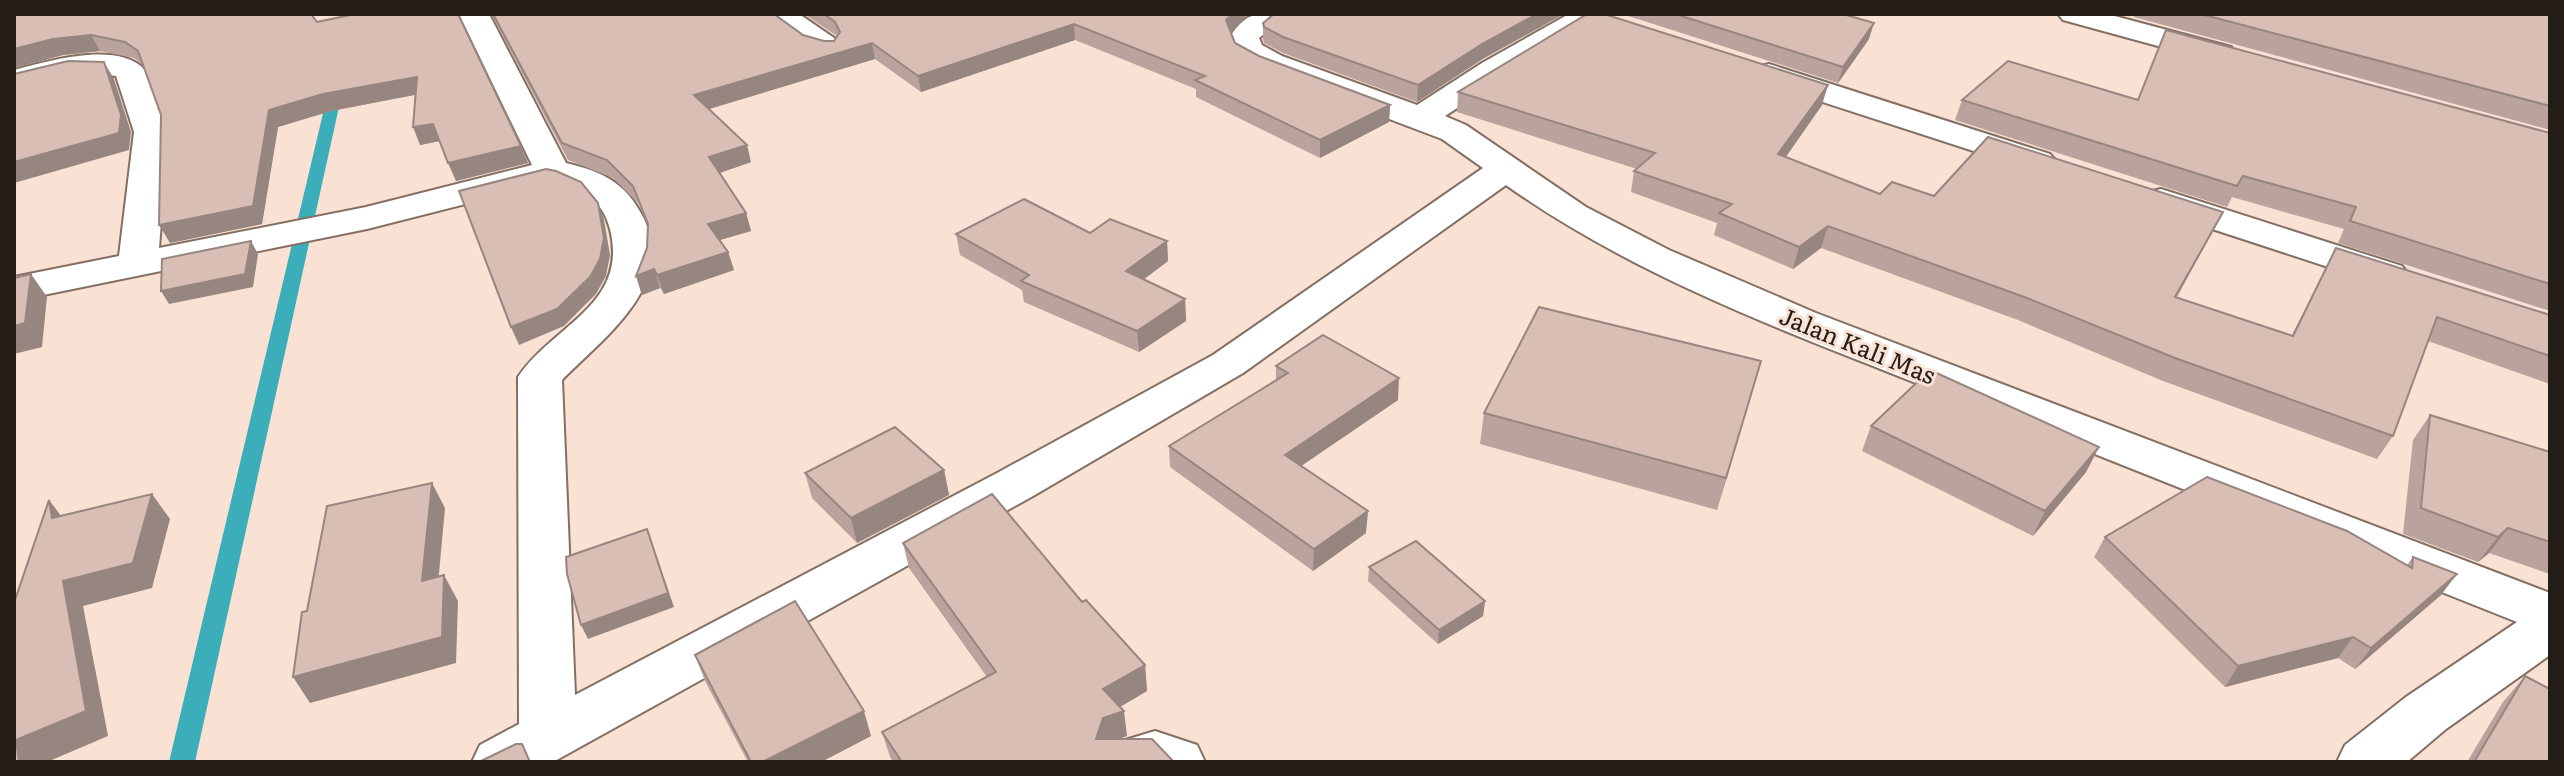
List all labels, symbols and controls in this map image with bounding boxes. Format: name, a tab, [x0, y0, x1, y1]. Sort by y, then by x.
street label: Jalan Kali Mas	[1775, 297, 1941, 391]

